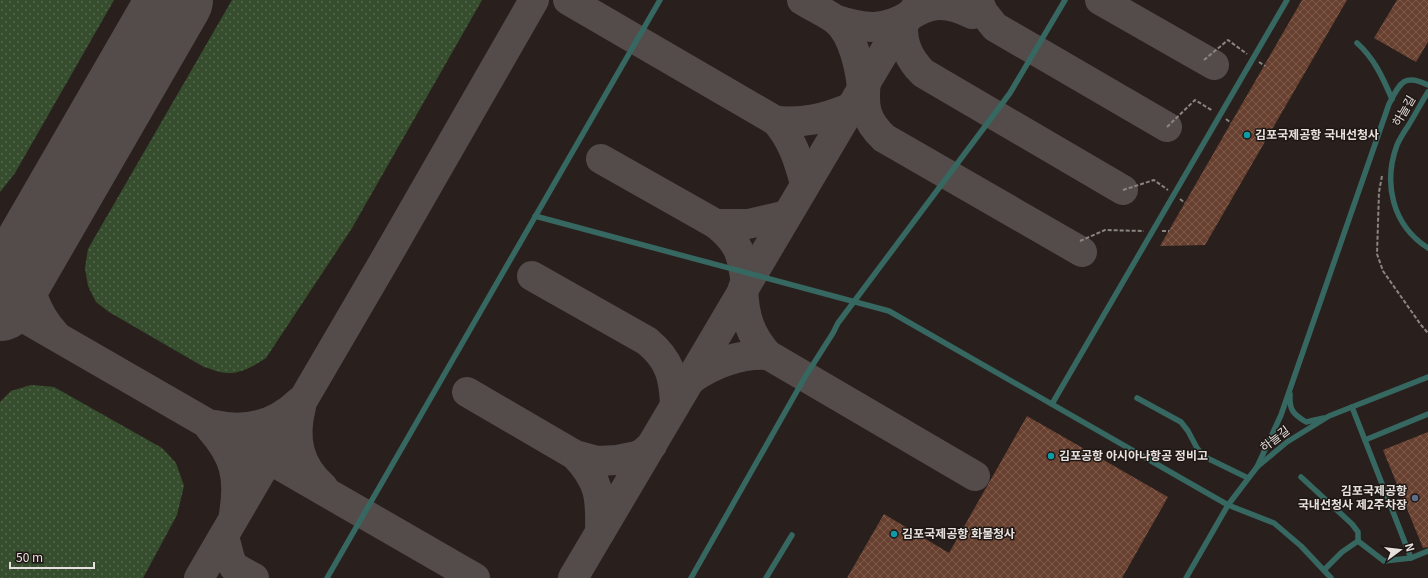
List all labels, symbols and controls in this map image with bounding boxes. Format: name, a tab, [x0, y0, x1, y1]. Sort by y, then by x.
street label: 하늘길	[1387, 92, 1418, 129]
place label: 김포국제공항 국내선청사	[1255, 125, 1379, 142]
marker: 김포국제공항 국내선청사	[1242, 130, 1252, 140]
street label: 하늘길	[1256, 421, 1292, 455]
place label: 김포공항 아시아나항공 정비고	[1059, 446, 1208, 463]
marker: 김포공항 아시아나항공 정비고	[1046, 451, 1056, 461]
place label: 김포국제공항 국내선청사 제2주차장	[1298, 481, 1407, 512]
marker: 김포국제공항 국내선청사 제2주차장	[1410, 493, 1420, 503]
place label: 김포국제공항 화물청사	[902, 524, 1015, 541]
marker: 김포국제공항 화물청사	[889, 529, 899, 539]
north arrow	[1380, 530, 1420, 570]
text: N	[1402, 541, 1419, 553]
scale bar	[10, 544, 94, 570]
text: 50 m	[16, 548, 43, 565]

